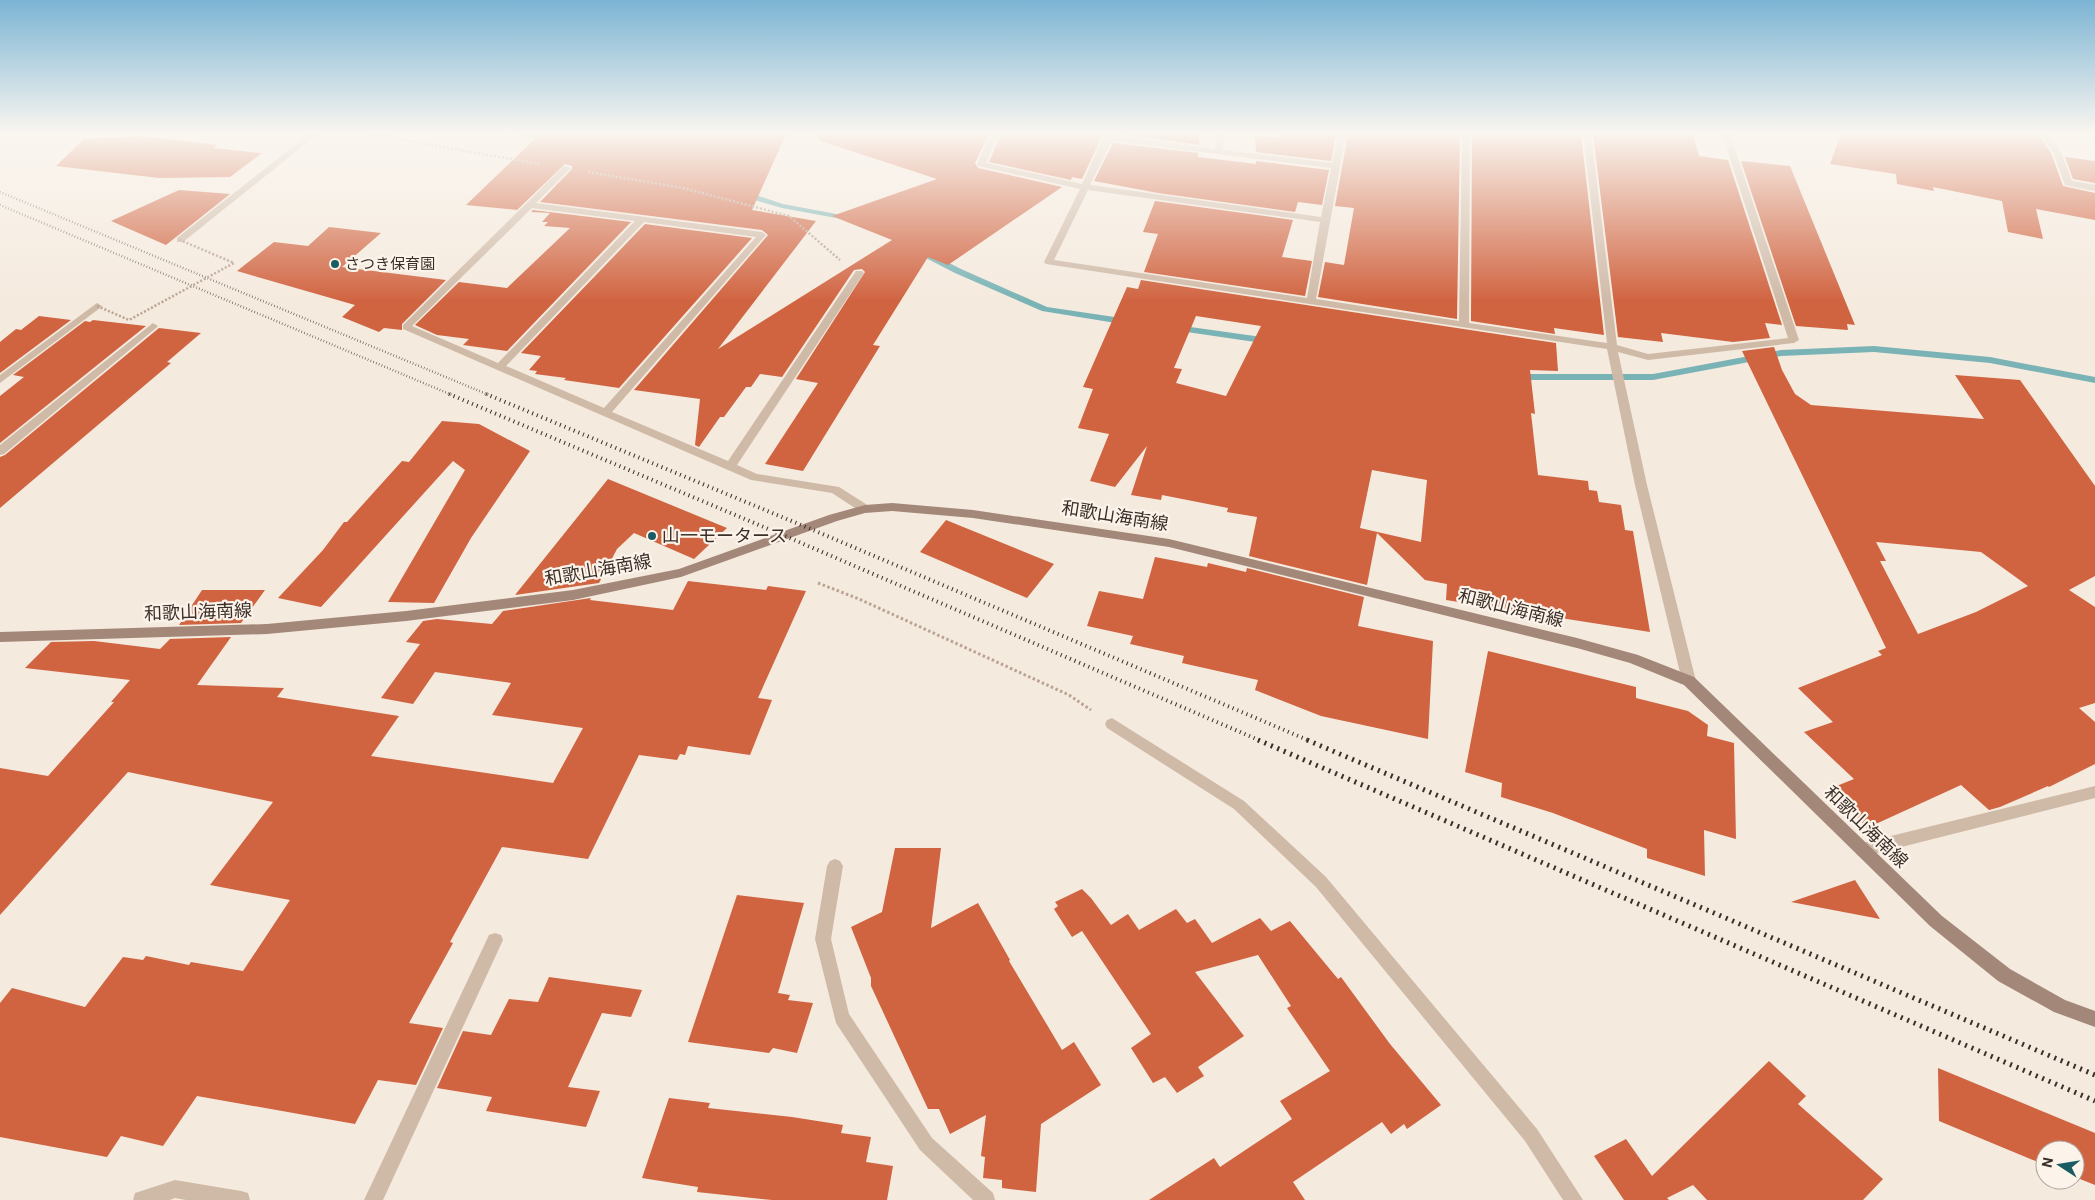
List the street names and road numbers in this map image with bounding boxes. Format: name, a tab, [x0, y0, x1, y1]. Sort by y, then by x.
street label: 和歌山海南線	[1060, 497, 1170, 534]
street label: 和歌山海南線	[543, 550, 653, 589]
street label: 和歌山海南線	[1456, 584, 1566, 631]
street label: 和歌山海南線	[144, 599, 252, 624]
street label: 和歌山海南線	[1820, 782, 1912, 872]

